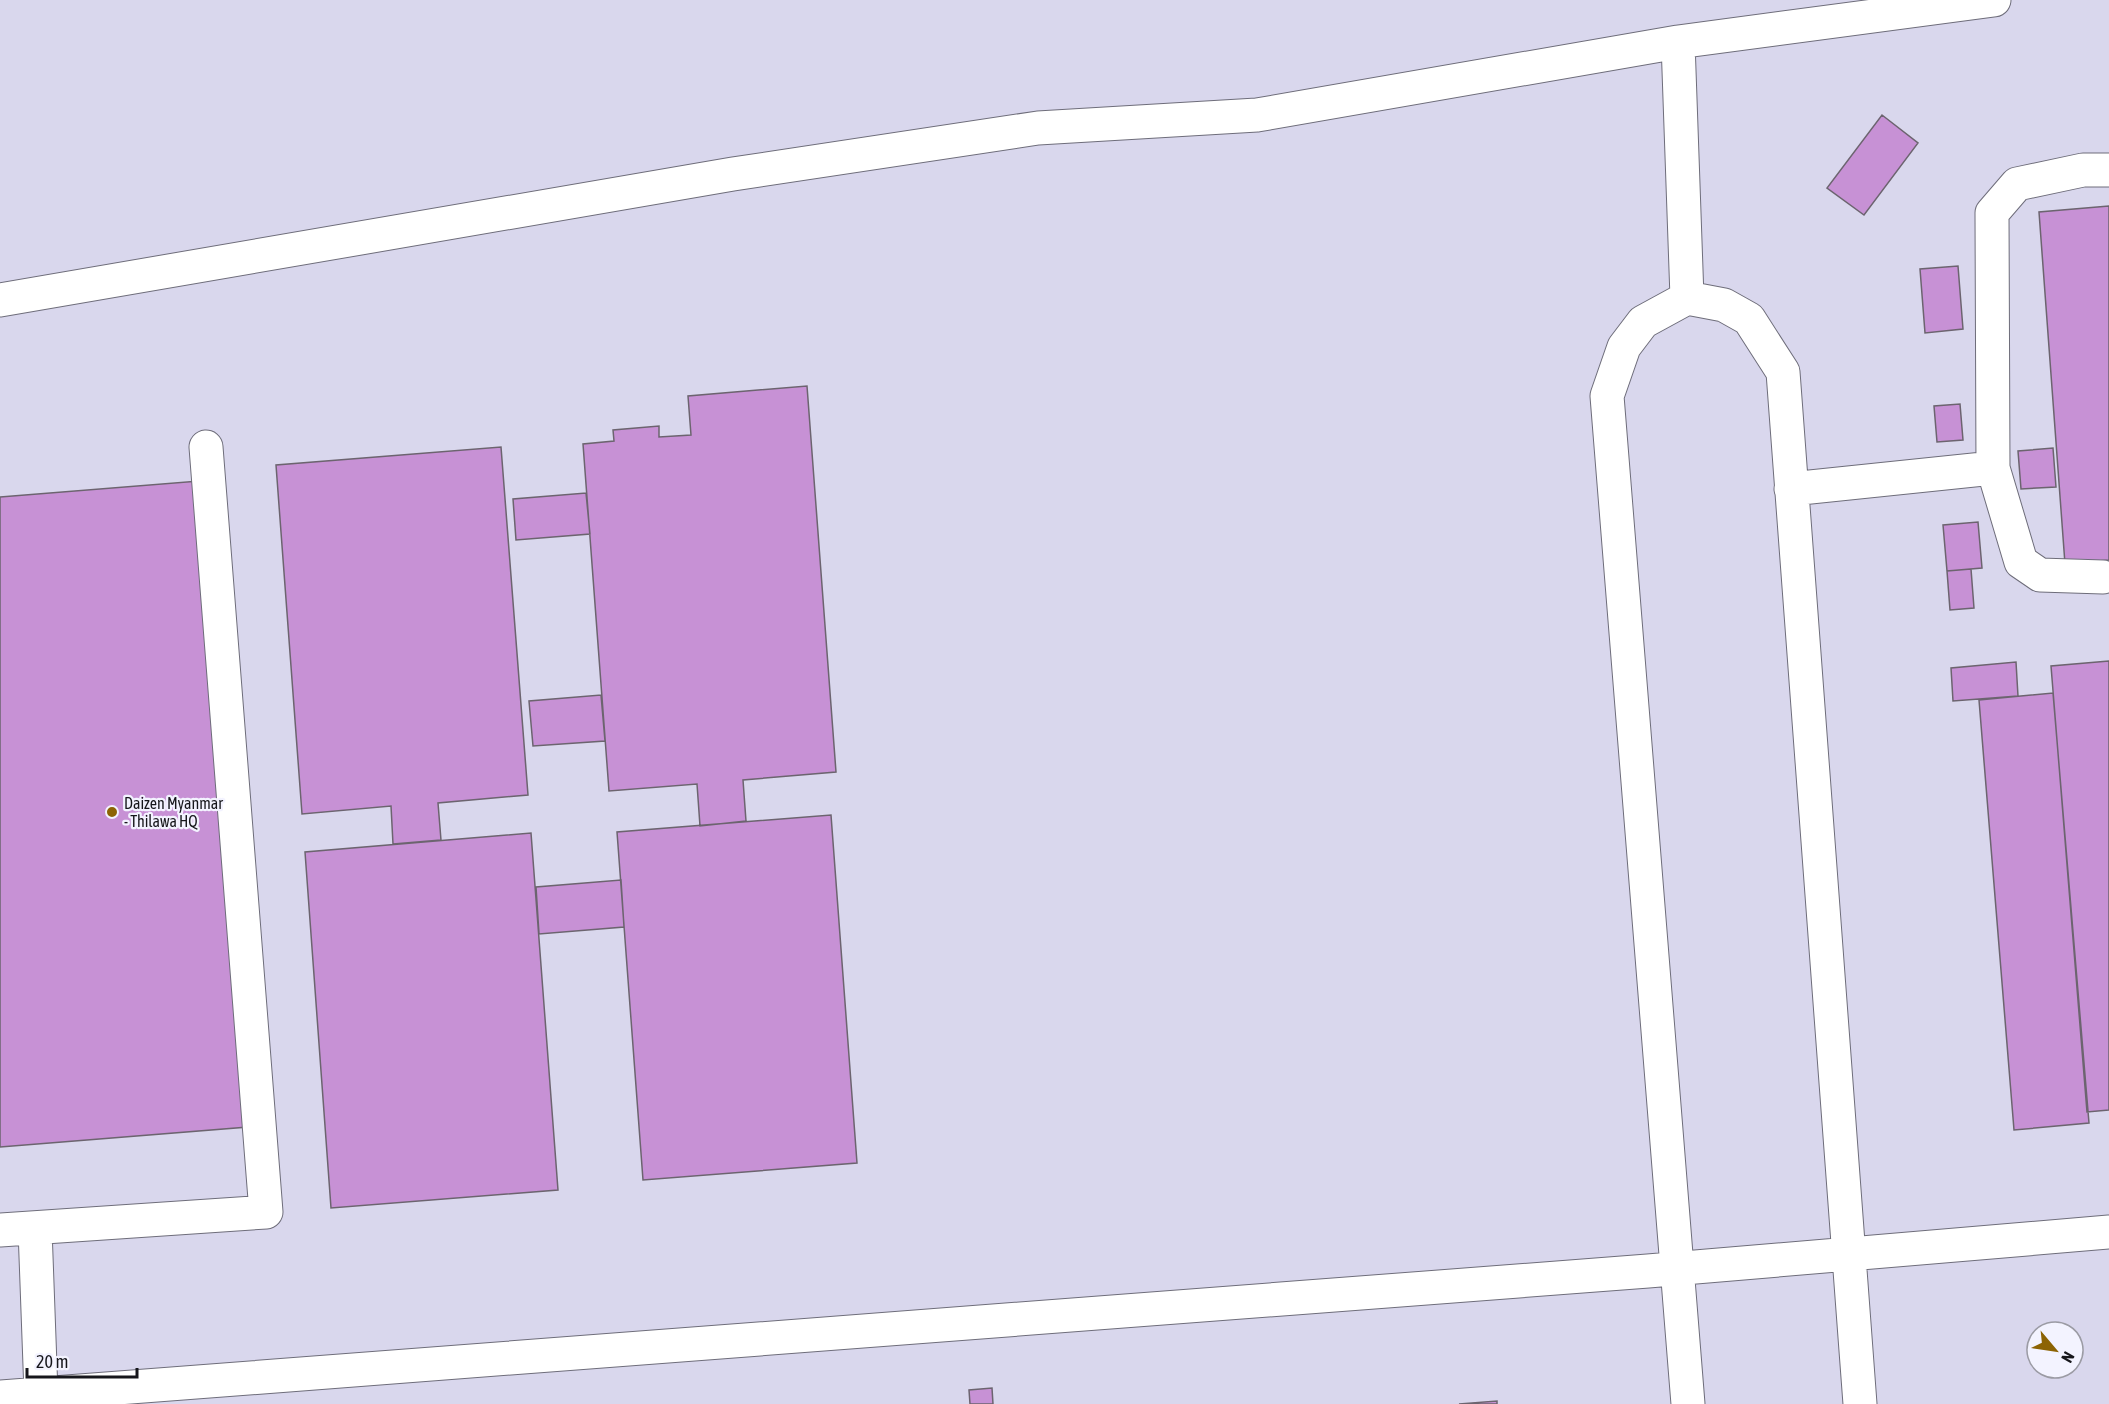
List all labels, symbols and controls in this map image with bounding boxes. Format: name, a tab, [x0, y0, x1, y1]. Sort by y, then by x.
place label: Daizen Myanmar - Thilawa HQ	[124, 794, 223, 830]
marker: Daizen Myanmar - Thilawa HQ	[105, 805, 119, 819]
north arrow	[2025, 1320, 2085, 1380]
scale bar	[27, 1341, 136, 1379]
text: N	[2058, 1349, 2078, 1366]
text: 20 m	[36, 1351, 68, 1372]

